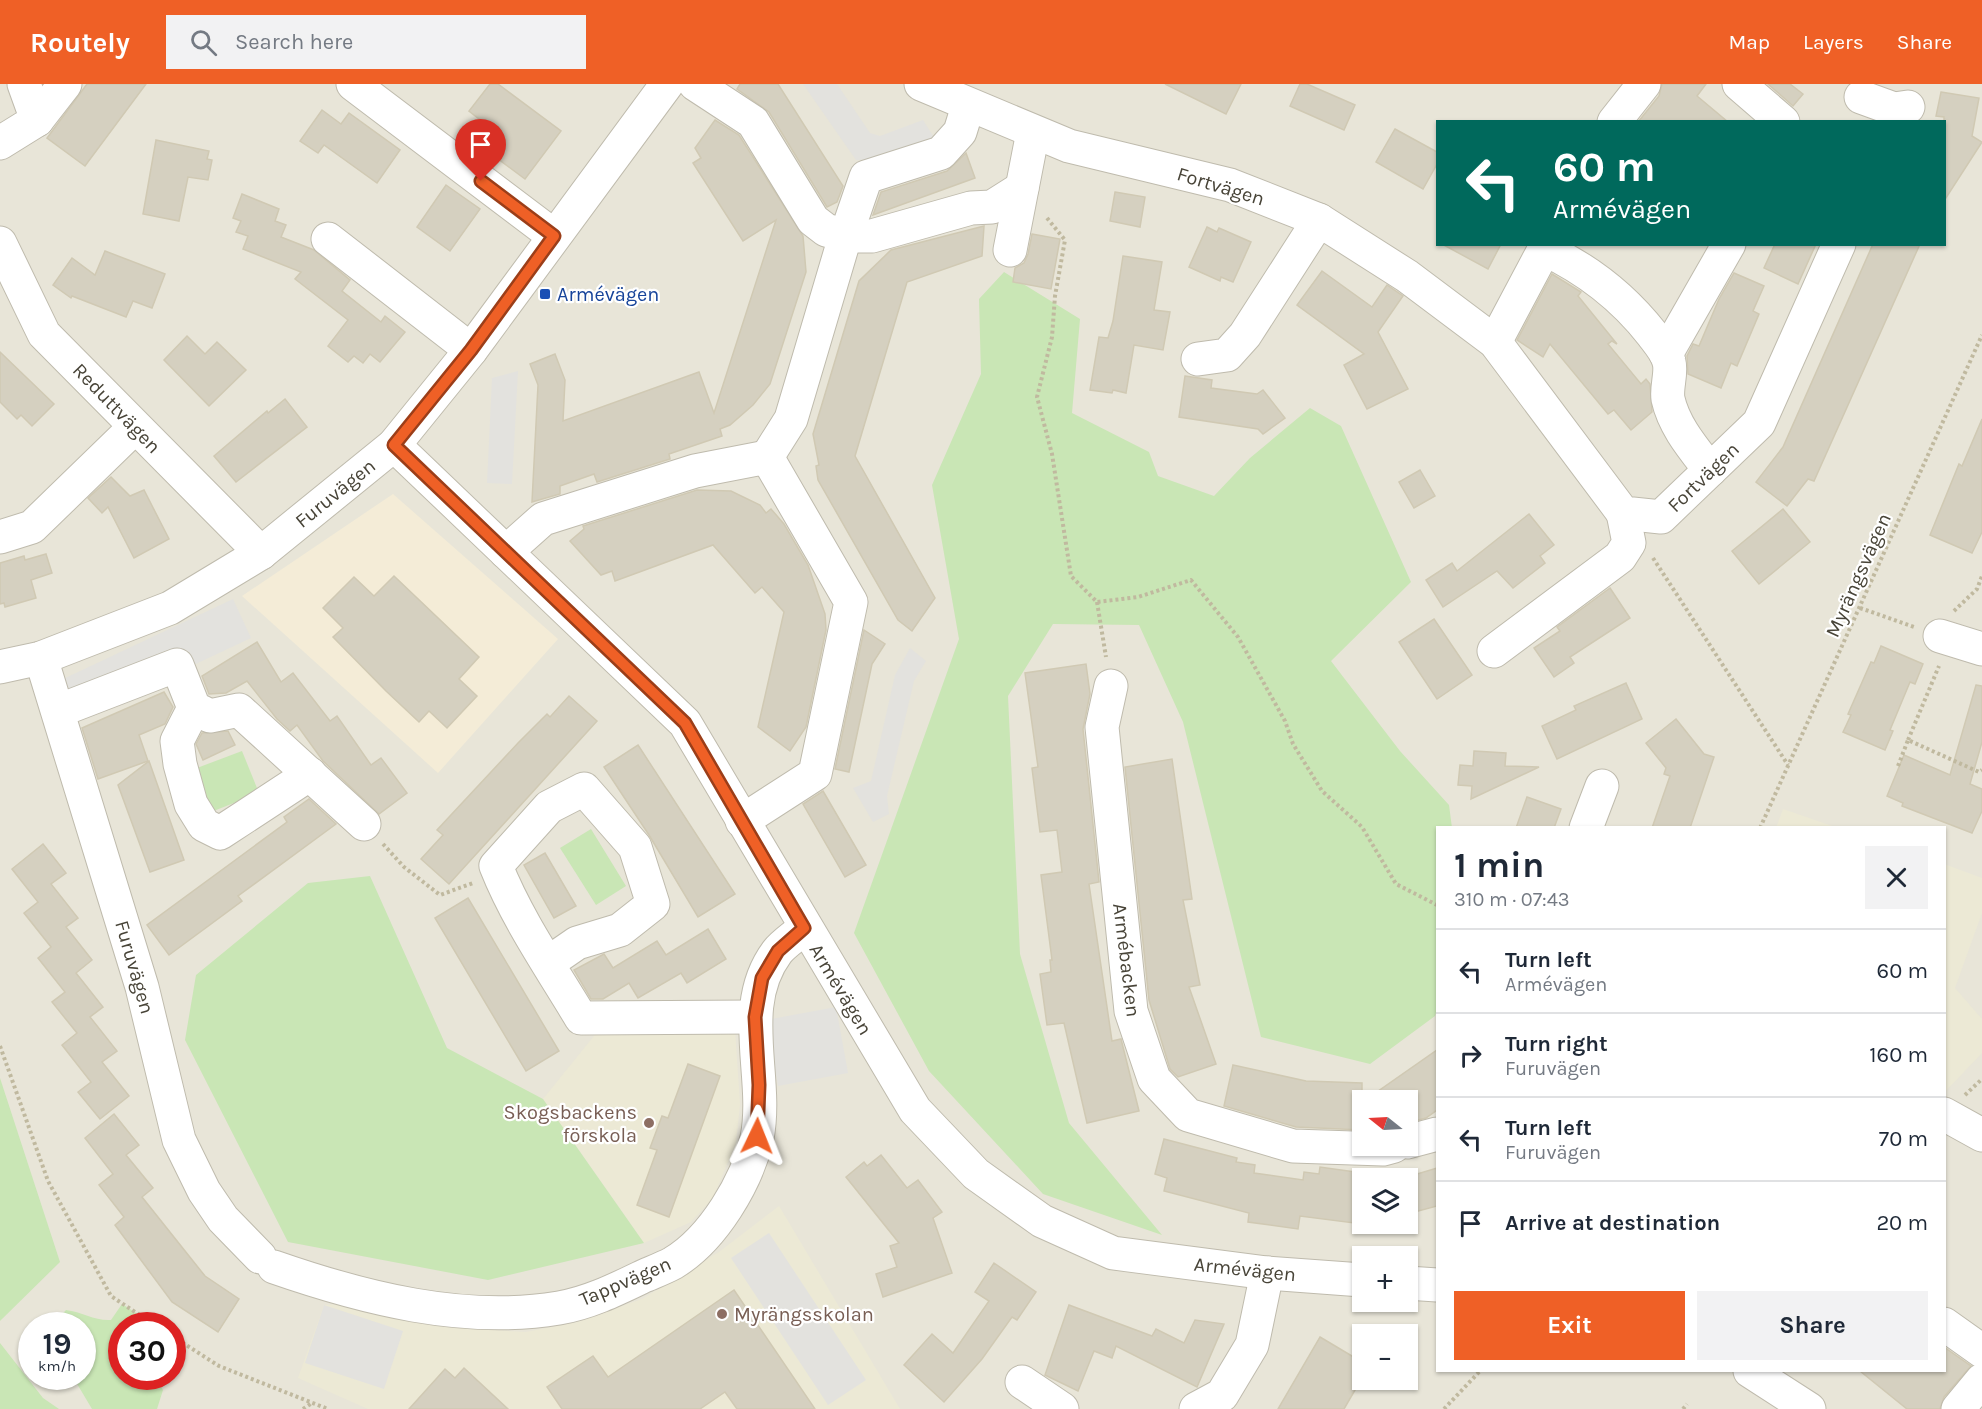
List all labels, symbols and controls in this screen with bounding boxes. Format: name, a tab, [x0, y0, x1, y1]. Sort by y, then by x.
search box	[166, 15, 586, 69]
text: Routely	[30, 26, 130, 59]
icon: search	[187, 26, 220, 59]
text: Search here	[235, 29, 353, 55]
text: Map	[1728, 30, 1770, 54]
text: Layers	[1803, 30, 1864, 54]
text: Share	[1897, 30, 1952, 54]
pin	[455, 119, 506, 181]
icon: arrive	[464, 128, 497, 161]
text: 60 m	[1553, 142, 1656, 192]
icon: left	[1454, 144, 1532, 222]
street label: Fortvägen	[1174, 162, 1267, 211]
text: Armévägen	[1553, 193, 1691, 225]
place label: Armévägen	[557, 283, 659, 306]
marker: Armévägen	[538, 287, 552, 301]
street label: Reduttvägen	[68, 359, 165, 458]
street label: Fortvägen	[1663, 438, 1744, 517]
street label: Furuvägen	[291, 454, 380, 533]
street label: Myrängsvägen	[1821, 510, 1896, 641]
text: 1 min	[1454, 844, 1544, 886]
button: close	[1865, 846, 1928, 909]
text: 310 m · 07:43	[1454, 888, 1570, 911]
street label: Armébacken	[1108, 902, 1145, 1018]
street label: Furuvägen	[110, 918, 159, 1017]
street label: Armévägen	[804, 939, 877, 1039]
text: Turn left	[1505, 947, 1592, 973]
icon: left	[1454, 955, 1487, 988]
text: 60 m	[1877, 958, 1928, 984]
text: Armévägen	[1505, 973, 1607, 996]
text: Turn right	[1505, 1031, 1608, 1057]
icon: right	[1454, 1039, 1487, 1072]
text: 160 m	[1869, 1042, 1928, 1068]
text: Furuvägen	[1505, 1057, 1601, 1080]
north arrow	[1352, 1090, 1418, 1156]
map controls	[1352, 1090, 1418, 1390]
place label: Skogsbackens förskola	[504, 1101, 637, 1147]
position arrow	[725, 1104, 789, 1168]
text: Turn left	[1505, 1115, 1592, 1141]
marker: Skogsbackens förskola	[642, 1116, 656, 1130]
icon: left	[1454, 1123, 1487, 1156]
text: 70 m	[1879, 1126, 1928, 1152]
text: Furuvägen	[1505, 1141, 1601, 1164]
button: layers	[1352, 1168, 1418, 1234]
icon: arrive	[1454, 1207, 1487, 1240]
text: Arrive at destination	[1505, 1210, 1720, 1236]
text: 20 m	[1876, 1210, 1928, 1236]
button: +	[1352, 1246, 1418, 1312]
street label: Tappvägen	[576, 1252, 674, 1311]
street label: Armévägen	[1193, 1253, 1297, 1286]
button: Exit	[1454, 1291, 1685, 1360]
button: Share	[1697, 1291, 1928, 1360]
place label: Myrängsskolan	[734, 1303, 874, 1326]
marker: Myrängsskolan	[715, 1307, 729, 1321]
speed limit sign: 30	[108, 1312, 186, 1390]
button: −	[1352, 1324, 1418, 1390]
text: 19	[42, 1326, 71, 1362]
text: km/h	[38, 1357, 76, 1375]

